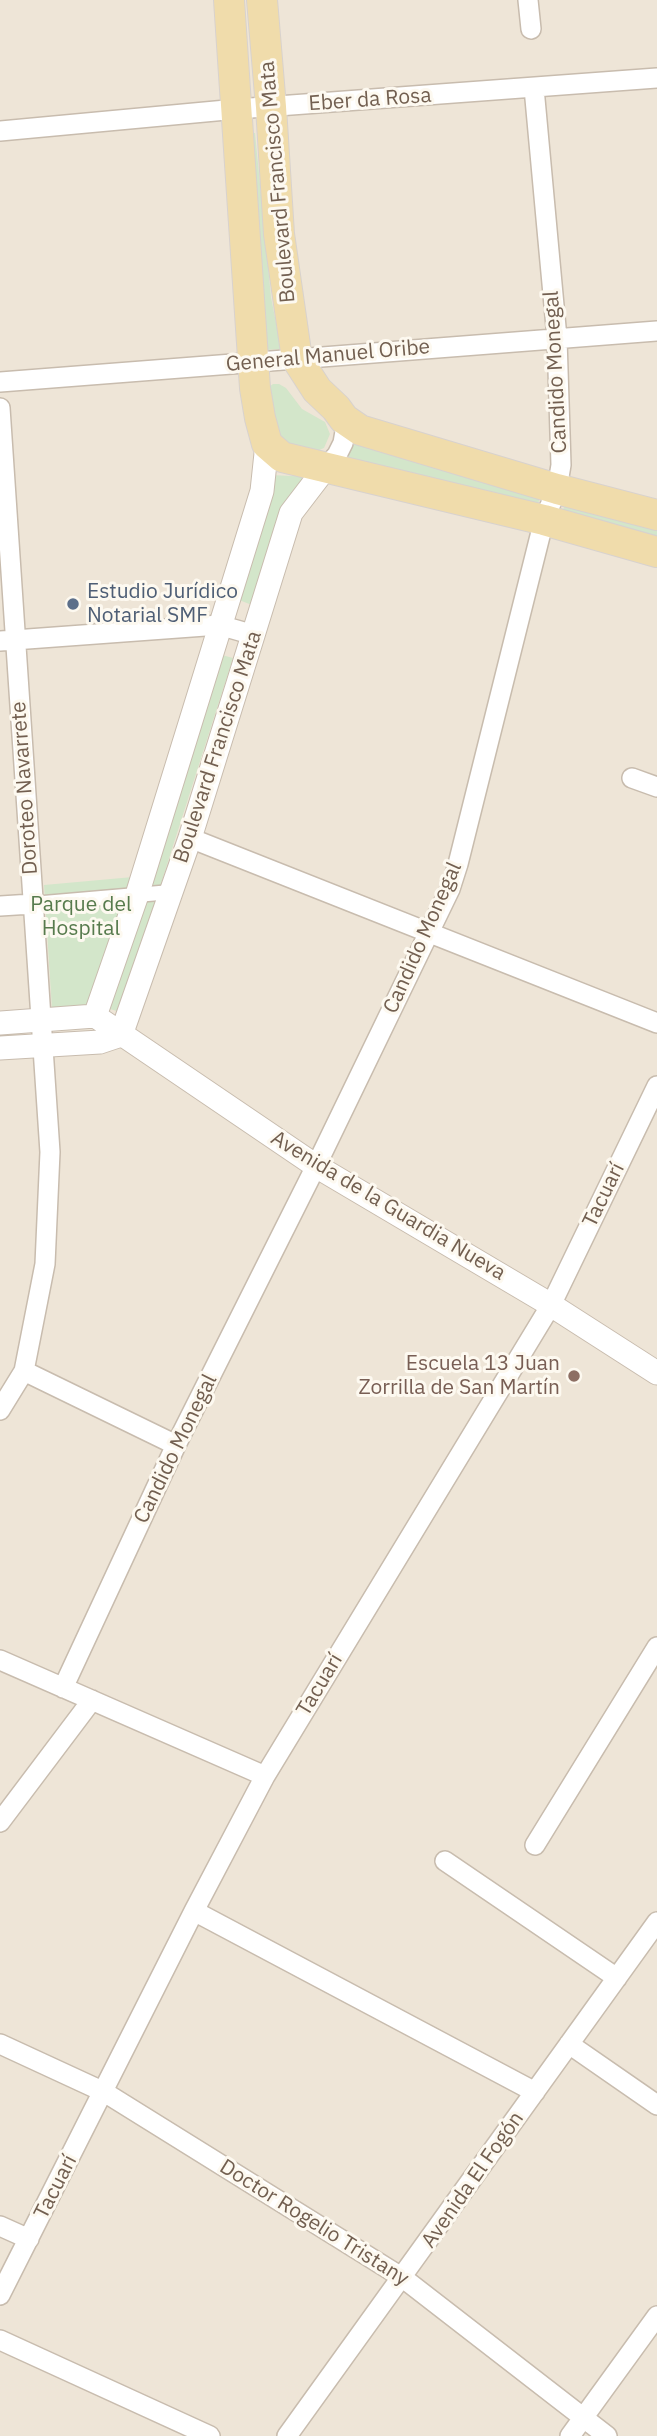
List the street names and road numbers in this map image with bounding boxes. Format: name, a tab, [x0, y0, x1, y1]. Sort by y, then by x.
street label: Boulevard Francisco Mata	[255, 60, 301, 304]
street label: Eber da Rosa	[308, 83, 432, 117]
street label: Candido Monegal	[539, 290, 573, 454]
street label: General Manuel Oribe	[225, 335, 431, 377]
street label: Boulevard Francisco Mata	[169, 628, 267, 866]
street label: Doroteo Navarrete	[6, 701, 44, 875]
street label: Candido Monegal	[378, 859, 468, 1017]
street label: Avenida de la Guardia Nueva	[266, 1126, 510, 1286]
street label: Tacuarí	[578, 1159, 630, 1231]
street label: Candido Monegal	[129, 1370, 223, 1528]
street label: Tacuarí	[292, 1649, 348, 1721]
street label: Avenida El Fogón	[417, 2107, 529, 2253]
street label: Tacuarí	[29, 2151, 83, 2223]
street label: Doctor Rogelio Tristany	[215, 2155, 413, 2291]

